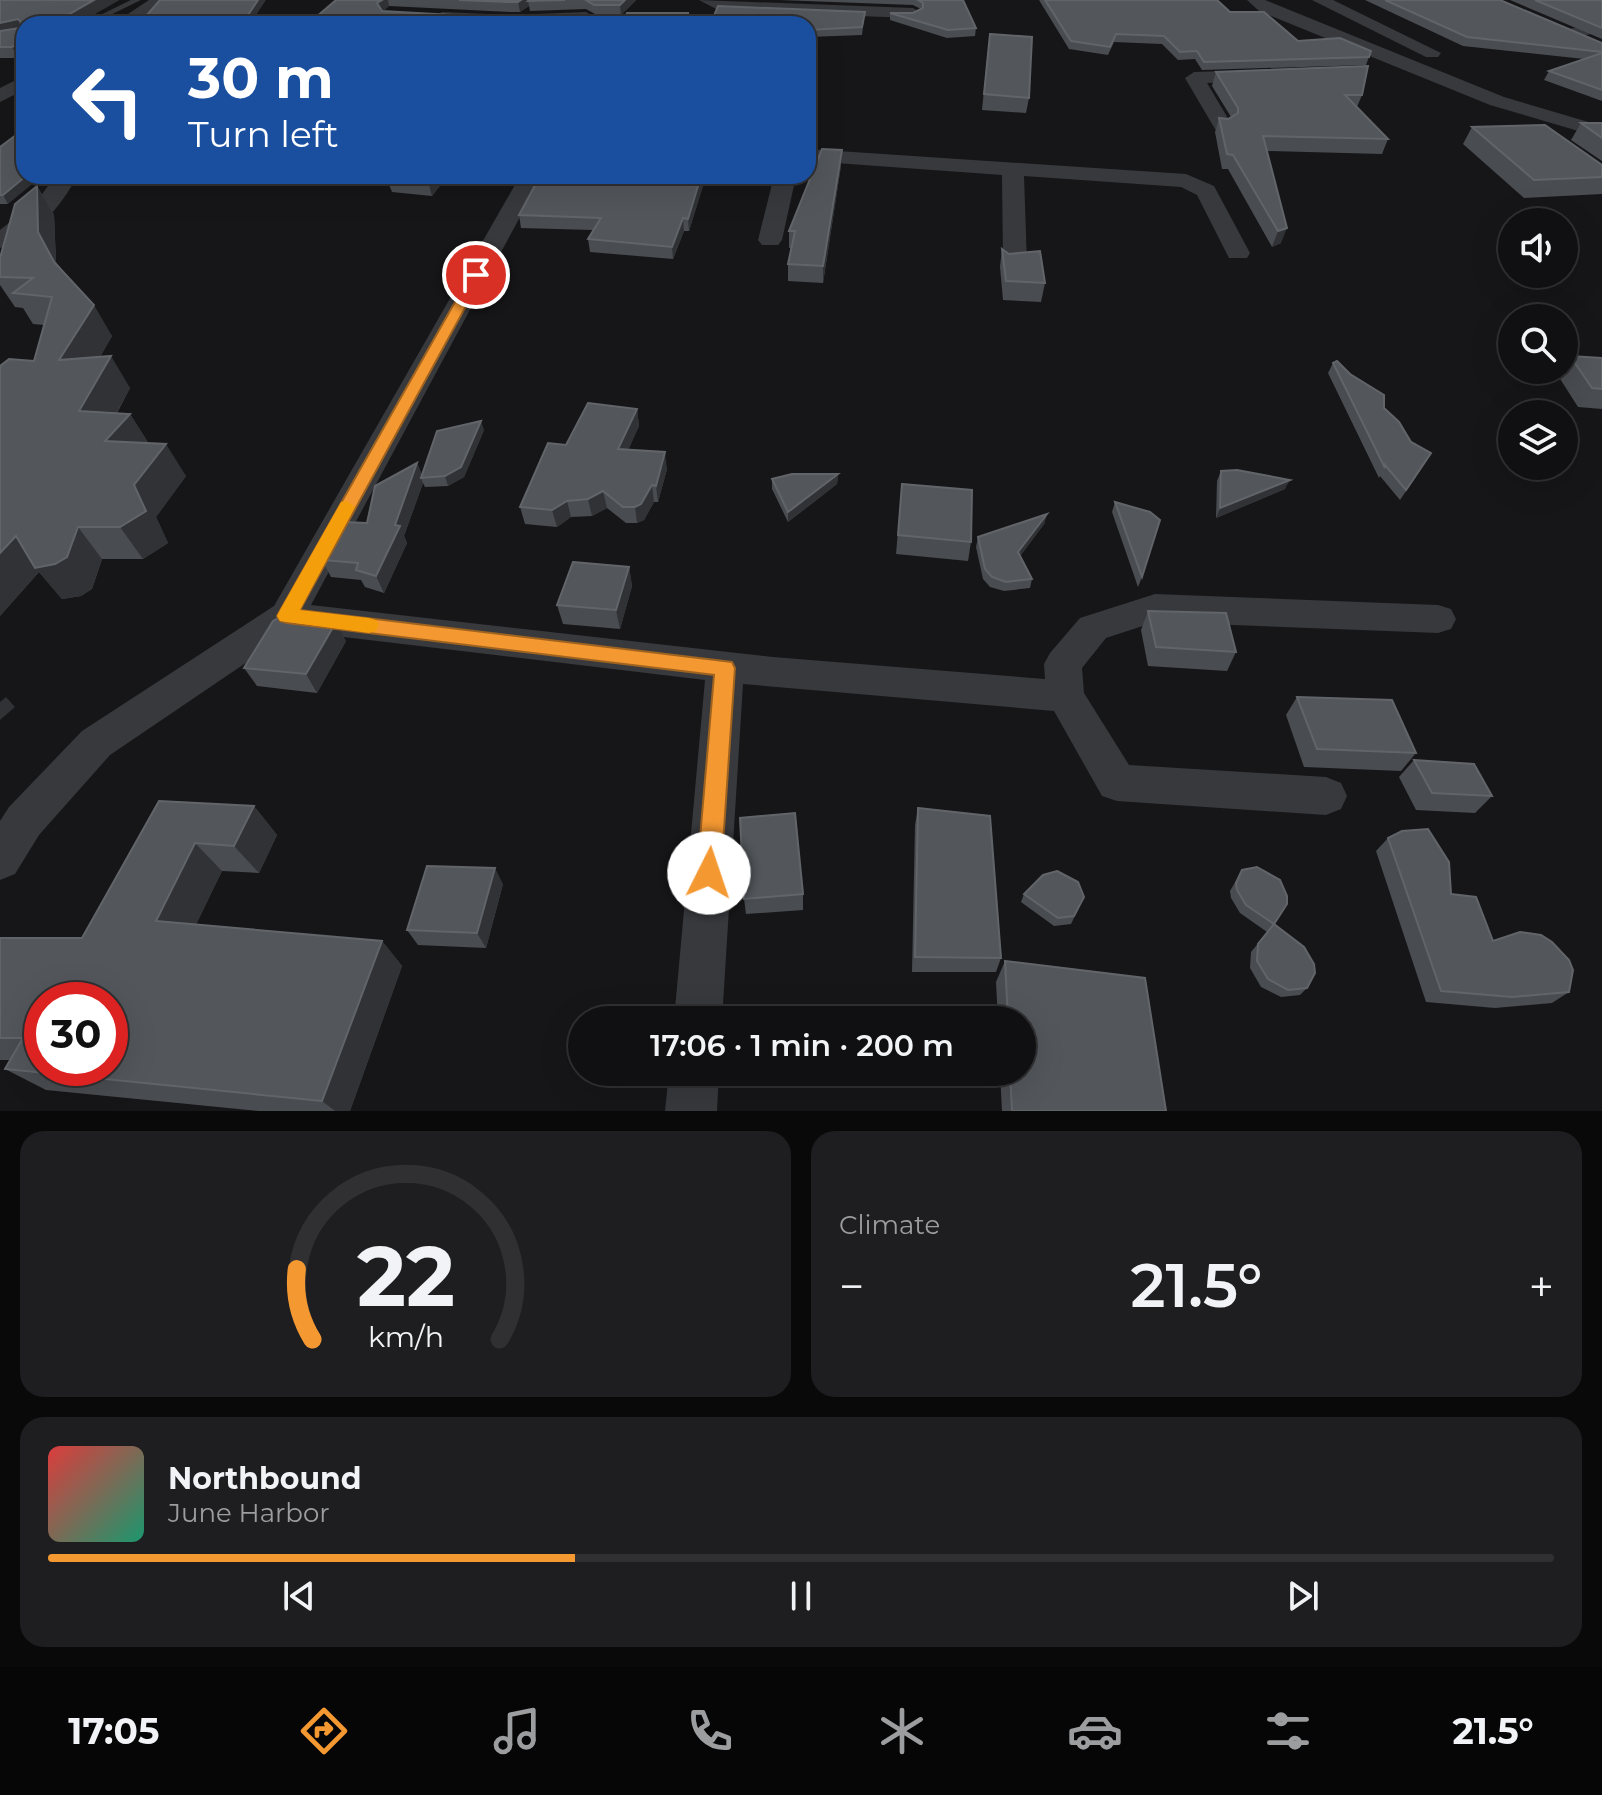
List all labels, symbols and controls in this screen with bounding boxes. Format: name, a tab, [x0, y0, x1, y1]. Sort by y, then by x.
text: 30 m	[188, 44, 334, 112]
icon: left	[56, 48, 160, 152]
text: Turn left	[188, 112, 339, 156]
map controls	[1498, 208, 1578, 480]
button: sound	[1498, 208, 1578, 288]
pin	[442, 241, 510, 309]
icon: arrive	[454, 253, 498, 297]
button: search	[1498, 304, 1578, 384]
button: layers	[1498, 400, 1578, 480]
position arrow	[667, 831, 751, 915]
speed limit sign: 30	[24, 982, 128, 1086]
text: 17:06 · 1 min · 200 m	[650, 1027, 954, 1064]
text: Climate	[839, 1209, 940, 1241]
text: 22	[356, 1225, 455, 1327]
text: 21.5°	[1130, 1249, 1263, 1322]
text: −	[839, 1259, 864, 1313]
text: +	[1529, 1259, 1554, 1313]
text: km/h	[367, 1319, 444, 1354]
text: Northbound	[168, 1460, 362, 1497]
text: June Harbor	[168, 1497, 330, 1529]
icon: previous	[277, 1574, 321, 1618]
icon: pause	[779, 1574, 823, 1618]
icon: next	[1281, 1574, 1325, 1618]
icon: directions	[296, 1703, 352, 1759]
icon: music	[489, 1703, 545, 1759]
icon: phone	[682, 1703, 738, 1759]
icon: climate	[874, 1703, 930, 1759]
icon: car	[1067, 1703, 1123, 1759]
icon: filters	[1260, 1703, 1316, 1759]
text: 17:05	[68, 1709, 159, 1753]
text: 21.5°	[1453, 1709, 1534, 1753]

